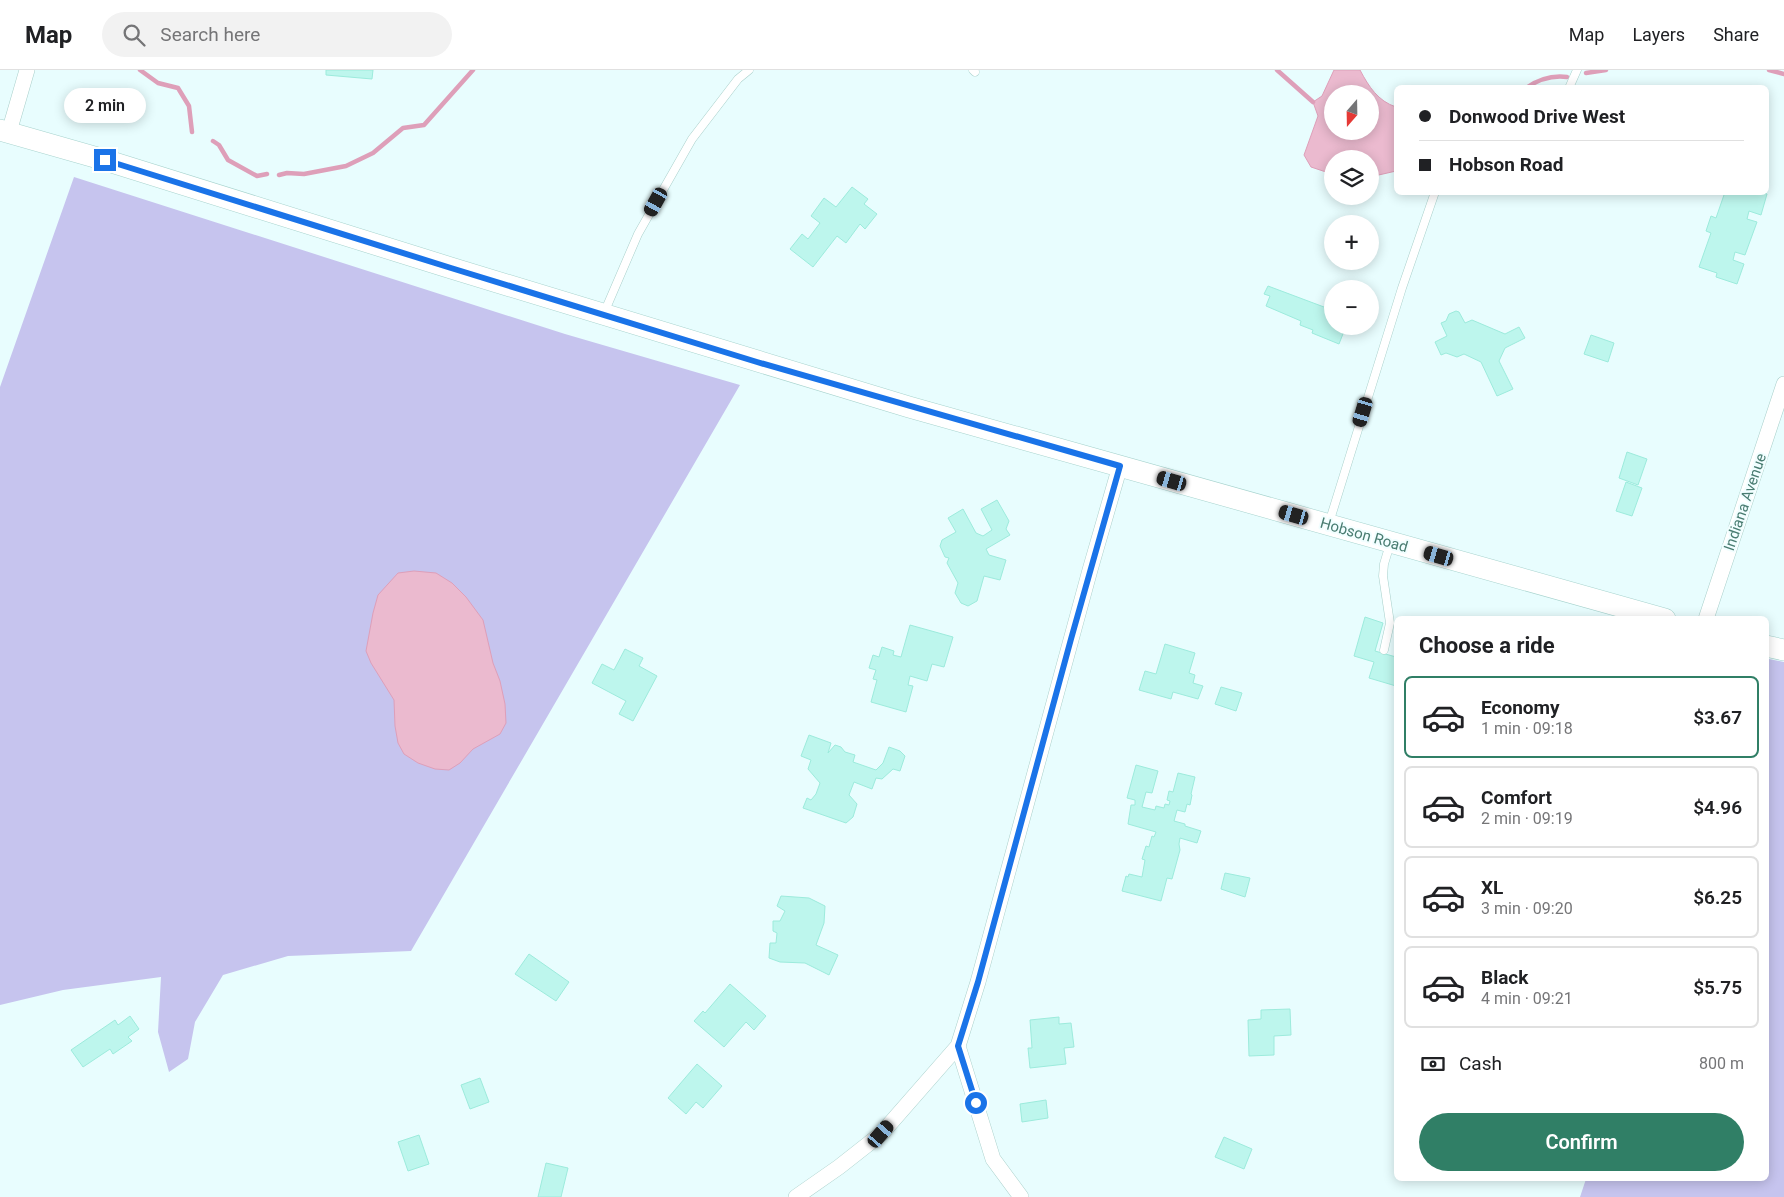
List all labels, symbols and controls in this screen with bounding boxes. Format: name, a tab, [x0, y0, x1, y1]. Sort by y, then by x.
search box	[102, 12, 452, 57]
text: Map	[25, 21, 72, 49]
icon: search	[120, 21, 148, 49]
text: Search here	[160, 23, 260, 46]
text: Map	[1569, 24, 1604, 45]
text: Layers	[1632, 24, 1685, 45]
text: Share	[1713, 24, 1759, 45]
north arrow	[1324, 85, 1379, 140]
map controls	[1324, 85, 1379, 335]
callout: 2 min	[64, 88, 146, 122]
text: 2 min	[85, 96, 125, 115]
text: Donwood Drive West	[1449, 105, 1625, 128]
route end	[94, 149, 116, 171]
button: layers	[1324, 150, 1379, 205]
text: Hobson Road	[1449, 153, 1563, 176]
car	[642, 185, 669, 219]
button: +	[1324, 215, 1379, 270]
button: −	[1324, 280, 1379, 335]
car	[1351, 395, 1374, 429]
street label: Indiana Avenue	[1720, 451, 1770, 553]
car	[1155, 470, 1188, 492]
car	[1277, 504, 1310, 526]
street label: Hobson Road	[1318, 514, 1410, 556]
car	[1422, 545, 1455, 567]
text: Choose a ride	[1419, 633, 1555, 658]
icon: car	[1421, 695, 1466, 740]
text: Economy	[1481, 696, 1560, 719]
text: $3.67	[1693, 706, 1742, 729]
text: 1 min · 09:18	[1481, 719, 1573, 738]
icon: car	[1421, 785, 1466, 830]
text: Comfort	[1481, 786, 1552, 809]
text: $4.96	[1693, 796, 1742, 819]
text: 2 min · 09:19	[1481, 809, 1573, 828]
icon: car	[1421, 875, 1466, 920]
text: XL	[1481, 876, 1503, 899]
text: $6.25	[1693, 886, 1742, 909]
text: 3 min · 09:20	[1481, 899, 1573, 918]
icon: car	[1421, 965, 1466, 1010]
text: Black	[1481, 966, 1528, 989]
text: $5.75	[1693, 976, 1742, 999]
text: 4 min · 09:21	[1481, 989, 1573, 1008]
icon: cash	[1419, 1050, 1447, 1078]
text: Cash	[1459, 1052, 1502, 1075]
text: 800 m	[1699, 1054, 1744, 1073]
route start	[965, 1092, 987, 1114]
button: Confirm	[1419, 1113, 1744, 1171]
car	[865, 1118, 896, 1150]

